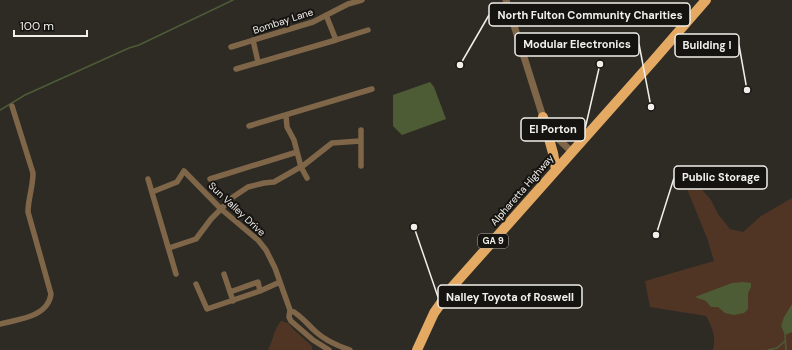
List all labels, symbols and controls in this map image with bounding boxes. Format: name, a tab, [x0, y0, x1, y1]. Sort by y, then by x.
callout: North Fulton Community Charities	[489, 3, 690, 26]
street label: Bombay Lane	[251, 5, 315, 37]
text: North Fulton Community Charities	[497, 8, 683, 22]
scale bar	[14, 12, 87, 38]
text: 100 m	[20, 18, 54, 34]
callout: Modular Electronics	[515, 33, 639, 56]
callout: Building I	[675, 34, 739, 57]
text: Modular Electronics	[523, 37, 631, 51]
text: Building I	[683, 38, 731, 52]
callout: El Porton	[521, 118, 585, 141]
text: El Porton	[529, 122, 577, 136]
street label: Alpharetta Highway	[488, 151, 557, 228]
callout: Public Storage	[674, 166, 767, 189]
text: Public Storage	[682, 170, 760, 184]
street label: Sun Valley Drive	[206, 179, 268, 239]
road number: GA 9	[478, 234, 508, 248]
callout: Nalley Toyota of Roswell	[438, 285, 582, 308]
text: Nalley Toyota of Roswell	[446, 290, 574, 304]

